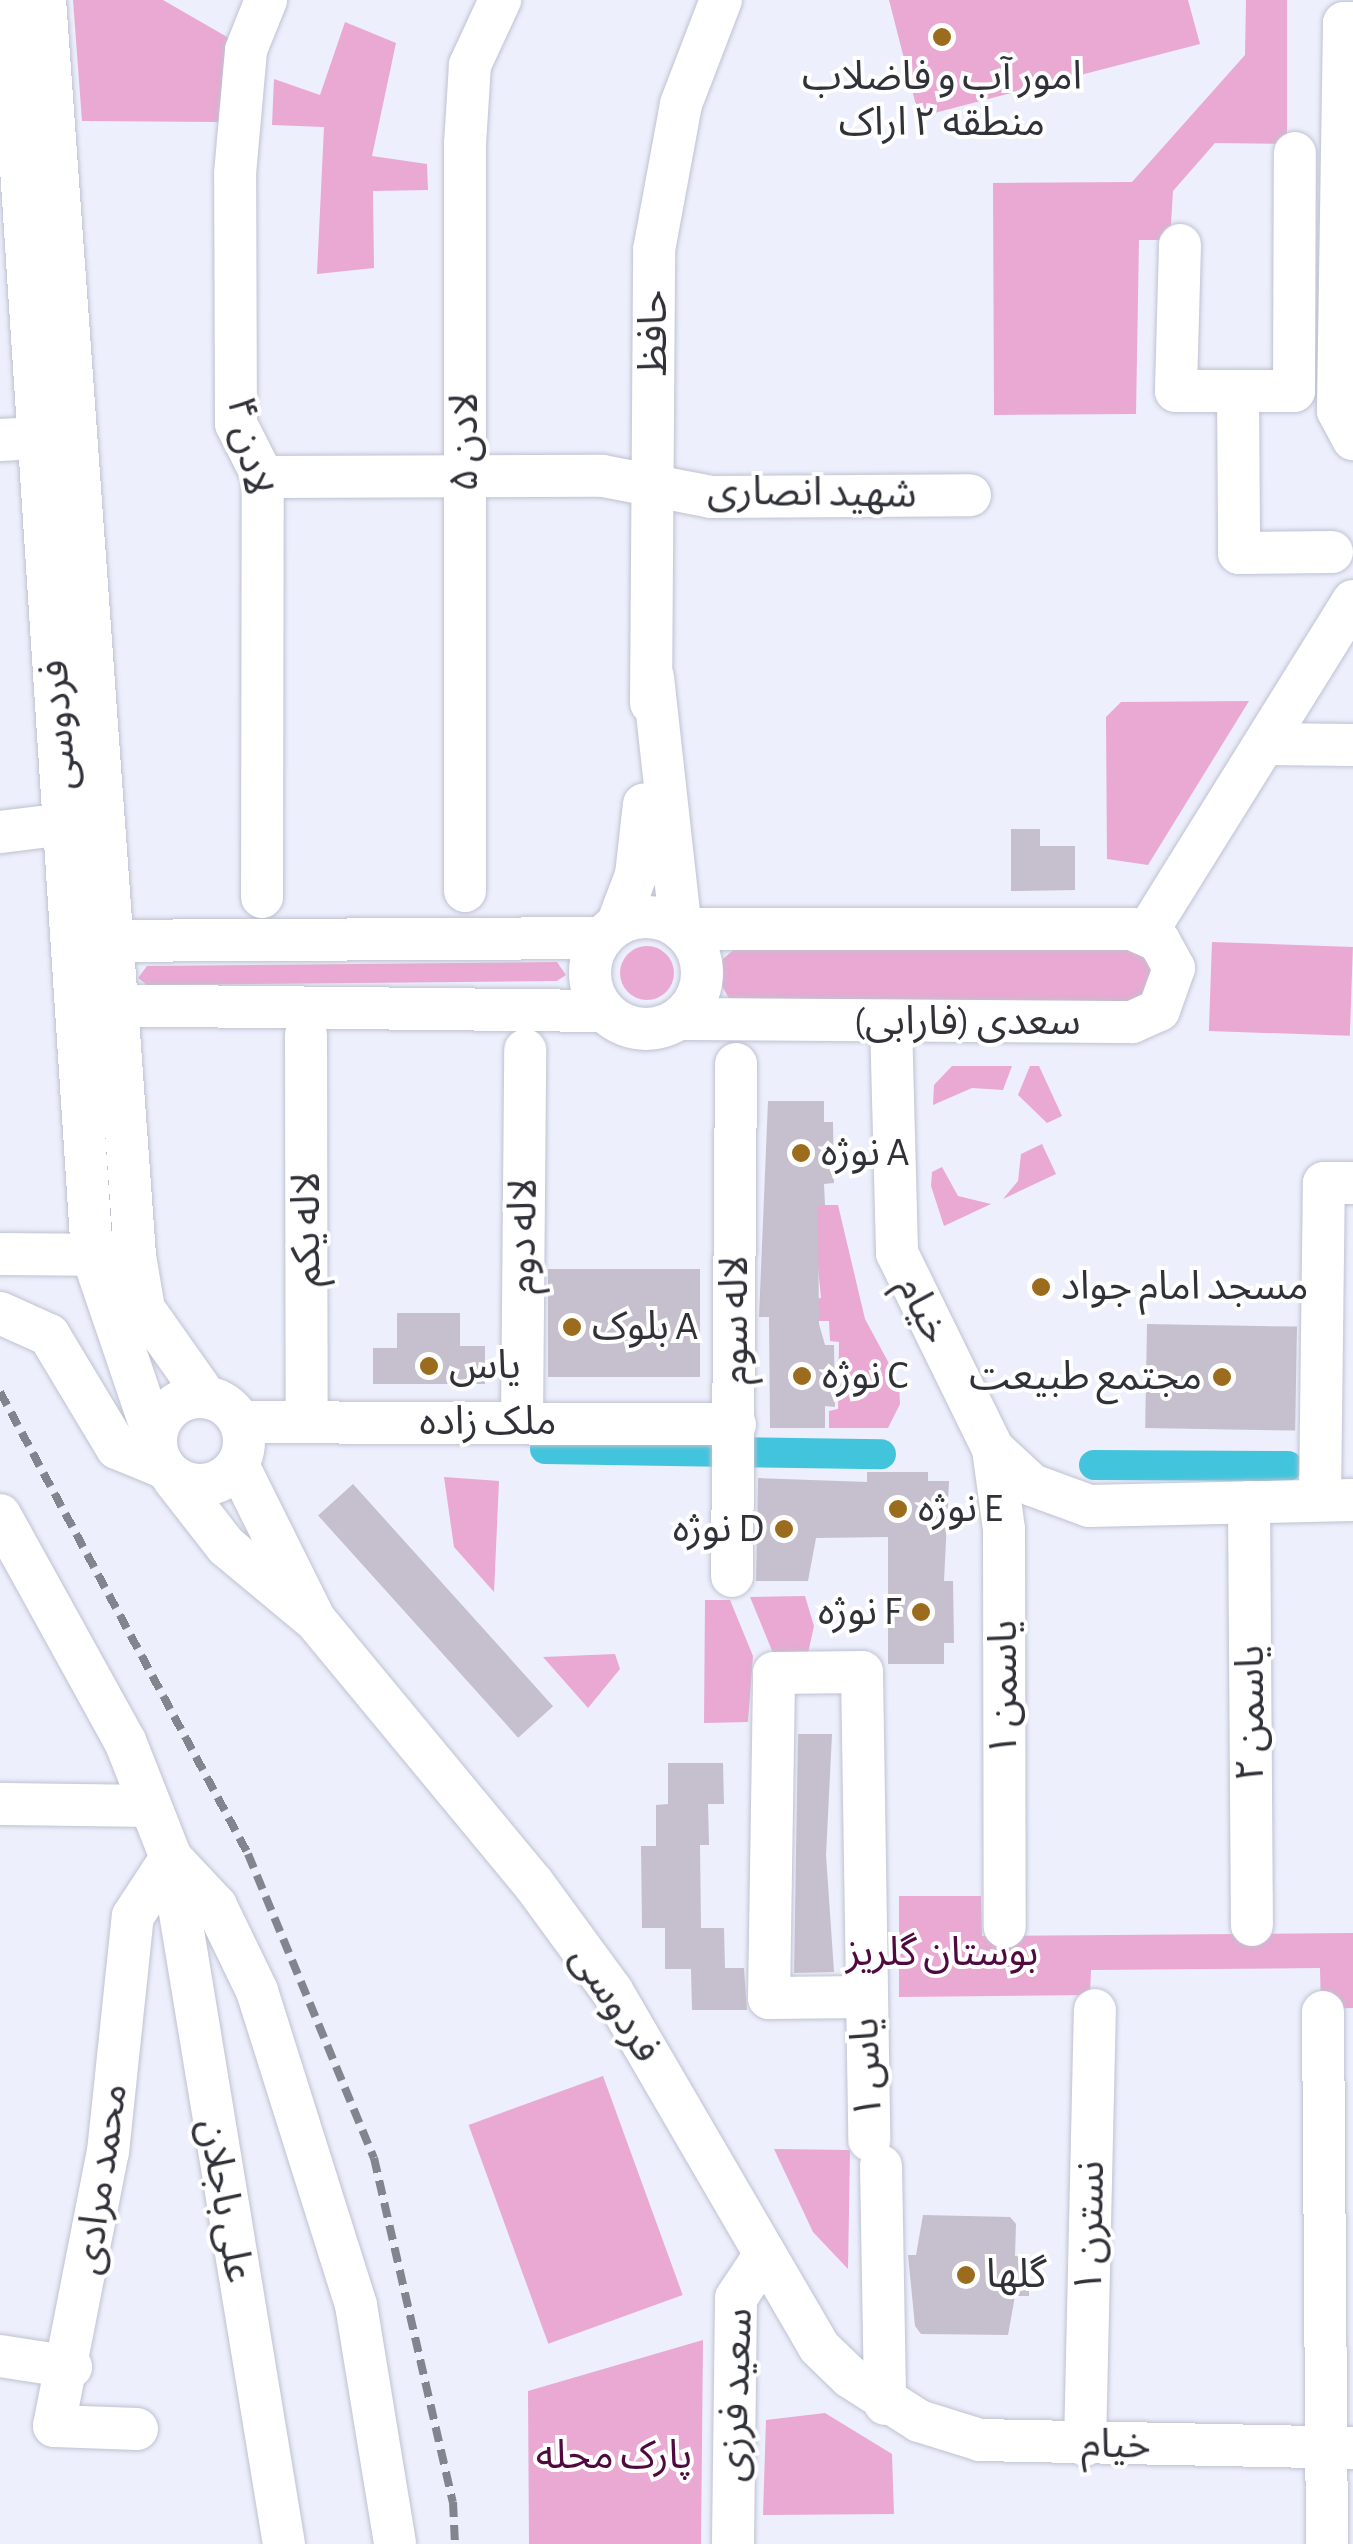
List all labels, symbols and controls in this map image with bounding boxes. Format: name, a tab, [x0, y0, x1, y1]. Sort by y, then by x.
marker: امور آب و فاضلاب منطقه ۲ اراک	[931, 26, 953, 48]
place label: امور آب و فاضلاب منطقه ۲ اراک	[802, 53, 1082, 147]
street label: حافظ	[630, 290, 678, 376]
street label: لادن ۵	[441, 392, 489, 492]
street label: لادن ۴	[216, 393, 282, 499]
street label: شهید انصاری	[707, 467, 917, 519]
street label: فردوسی	[31, 658, 87, 792]
street label: سعدی (فارابی)	[853, 998, 1081, 1046]
place label: نوژه A	[821, 1129, 910, 1177]
marker: نوژه A	[790, 1142, 812, 1164]
street label: لاله یکم	[283, 1172, 331, 1286]
street label: لاله دوم	[498, 1178, 548, 1294]
street label: لاله سوم	[711, 1255, 759, 1385]
place label: مسجد امام جواد	[1061, 1263, 1309, 1311]
street label: خیام	[886, 1268, 960, 1352]
marker: مسجد امام جواد	[1030, 1276, 1052, 1298]
place label: بلوک A	[592, 1303, 698, 1351]
marker: بلوک A	[561, 1316, 583, 1338]
place label: یاس	[449, 1342, 521, 1390]
place label: نوژه C	[822, 1352, 908, 1400]
place label: مجتمع طبیعت	[969, 1353, 1202, 1401]
marker: یاس	[418, 1355, 440, 1377]
marker: نوژه C	[791, 1365, 813, 1387]
marker: مجتمع طبیعت	[1211, 1366, 1233, 1388]
street label: ملک زاده	[419, 1398, 557, 1446]
place label: نوژه E	[918, 1485, 1003, 1533]
marker: نوژه E	[887, 1498, 909, 1520]
place label: نوژه D	[673, 1505, 764, 1553]
marker: نوژه D	[773, 1518, 795, 1540]
place label: نوژه F	[818, 1588, 901, 1636]
marker: نوژه F	[910, 1601, 932, 1623]
street label: یاسمن ۱	[980, 1620, 1028, 1756]
street label: یاسمن ۲	[1227, 1645, 1275, 1781]
park label: بوستان گلریز	[846, 1929, 1038, 1977]
street label: فردوسی	[559, 1936, 671, 2072]
street label: یاس ۱	[841, 2016, 893, 2120]
street label: محمد مرادی	[64, 2080, 138, 2278]
street label: علی باجلان	[187, 2115, 263, 2287]
street label: نسترن ۱	[1065, 2160, 1115, 2294]
place label: گلها	[986, 2251, 1046, 2299]
marker: گلها	[955, 2264, 977, 2286]
street label: سعید فرزی	[709, 2307, 763, 2483]
street label: خیام	[1081, 2420, 1151, 2470]
park label: پارک محله	[536, 2432, 692, 2480]

